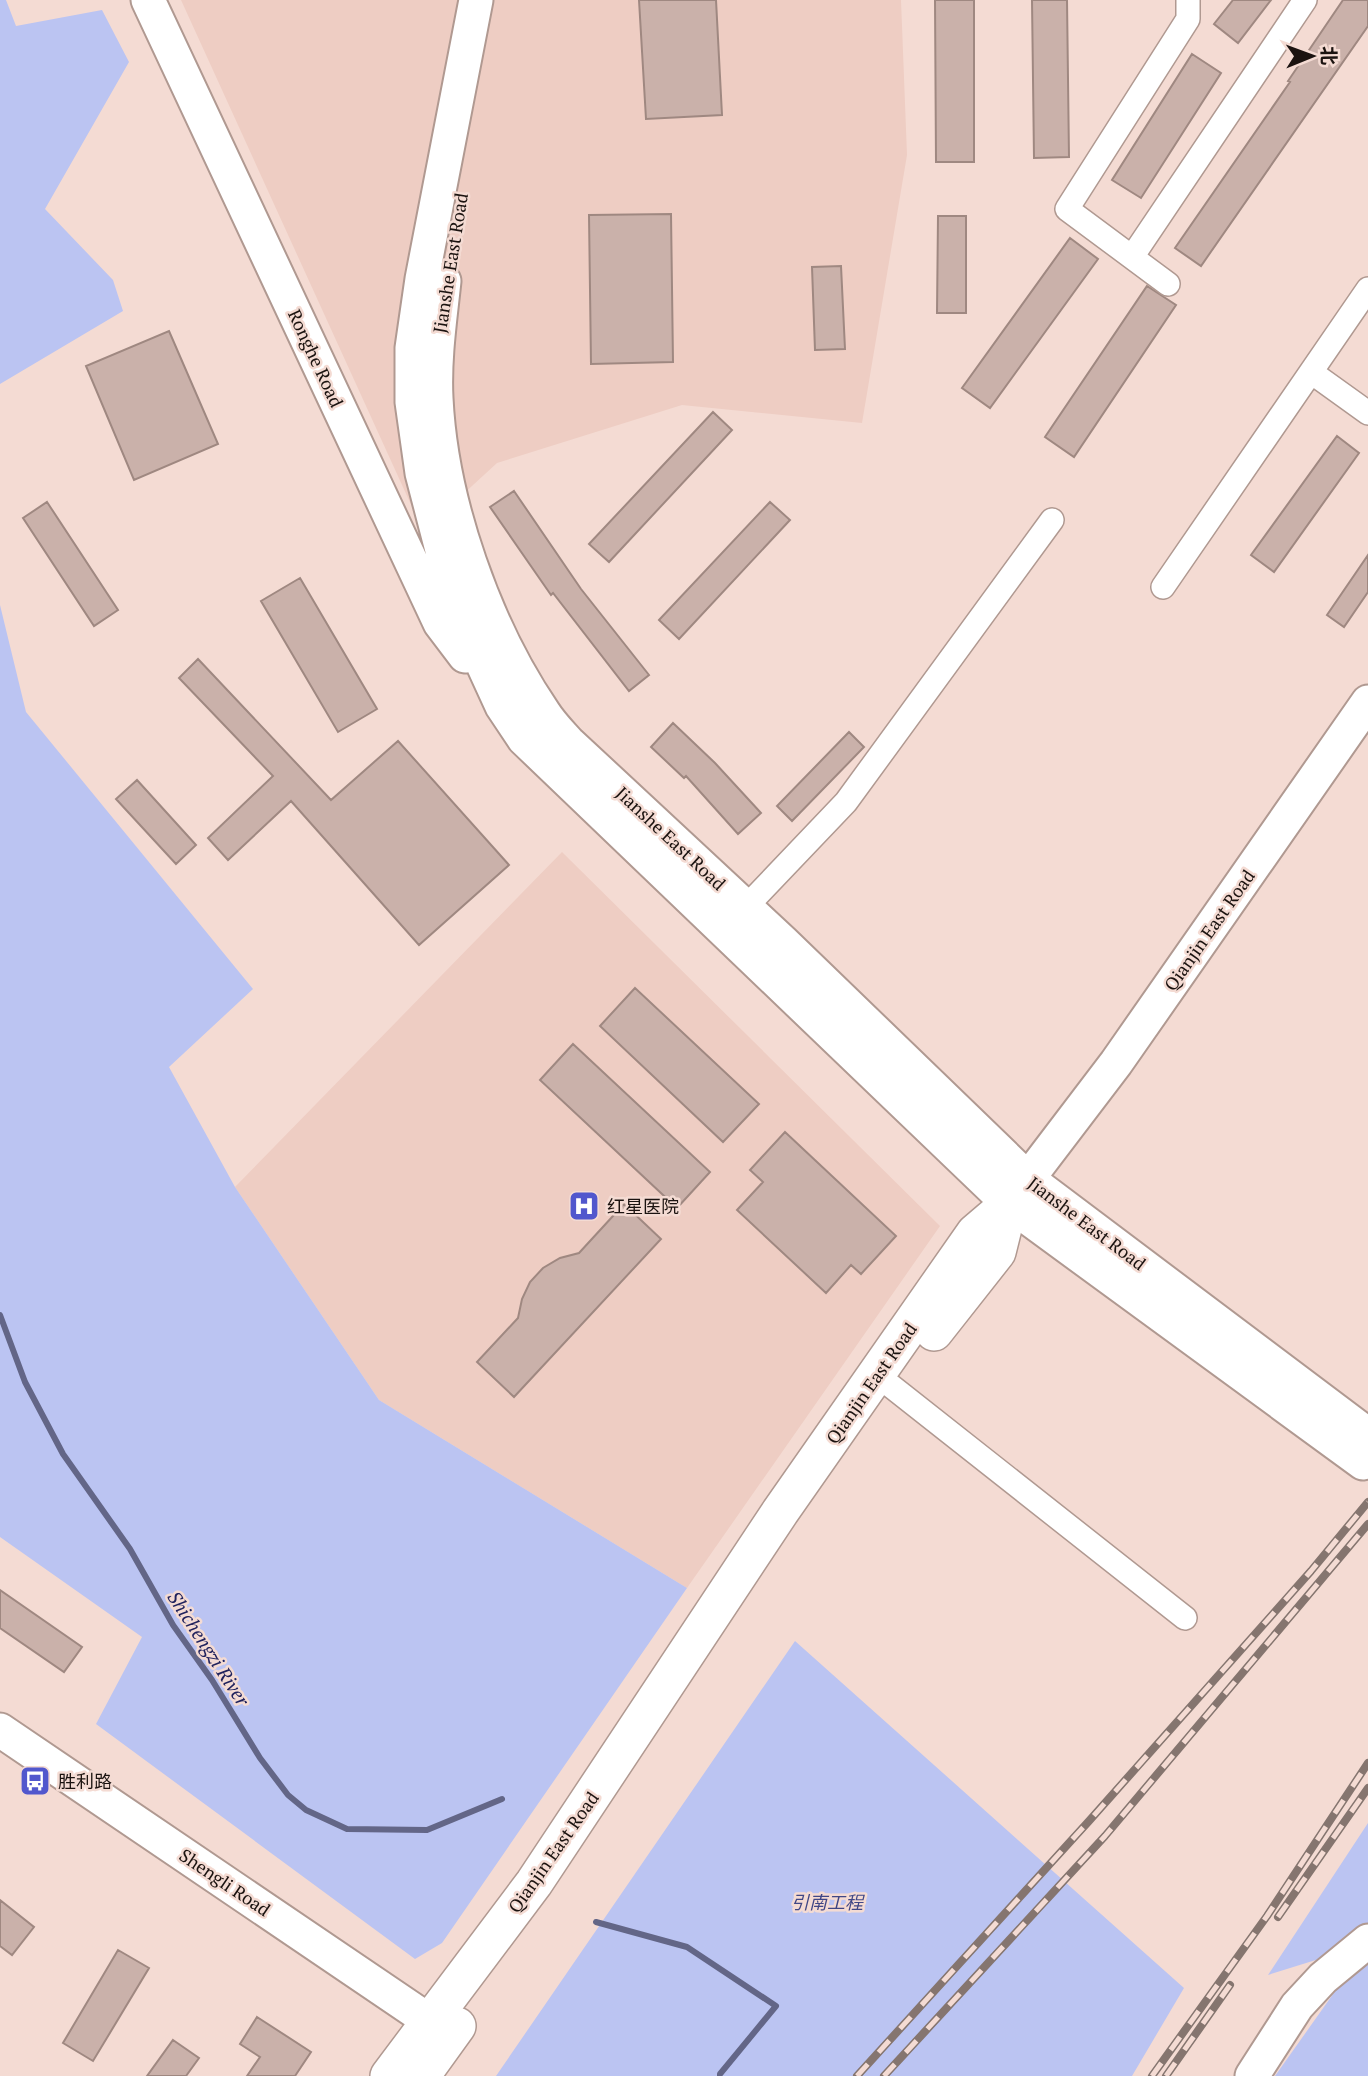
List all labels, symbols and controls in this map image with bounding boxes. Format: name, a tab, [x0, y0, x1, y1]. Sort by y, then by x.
north arrow	[1277, 21, 1347, 91]
text: 北	[1317, 46, 1342, 65]
street label: Jianshe East Road	[427, 191, 473, 335]
street label: Ronghe Road	[283, 305, 349, 411]
street label: Jianshe East Road	[611, 781, 731, 895]
street label: Qianjin East Road	[1158, 865, 1260, 995]
street label: Jianshe East Road	[1023, 1171, 1151, 1275]
hospital icon: 红星医院	[567, 1189, 601, 1223]
place label: 红星医院	[607, 1194, 679, 1218]
street label: Qianjin East Road	[820, 1318, 922, 1448]
water label: Shichengzi River	[163, 1586, 256, 1711]
bus stop icon: 胜利路	[18, 1764, 52, 1798]
place label: 胜利路	[58, 1769, 112, 1793]
street label: Qianjin East Road	[502, 1787, 604, 1917]
street label: Shengli Road	[175, 1843, 275, 1921]
park label: 引南工程	[791, 1890, 865, 1914]

